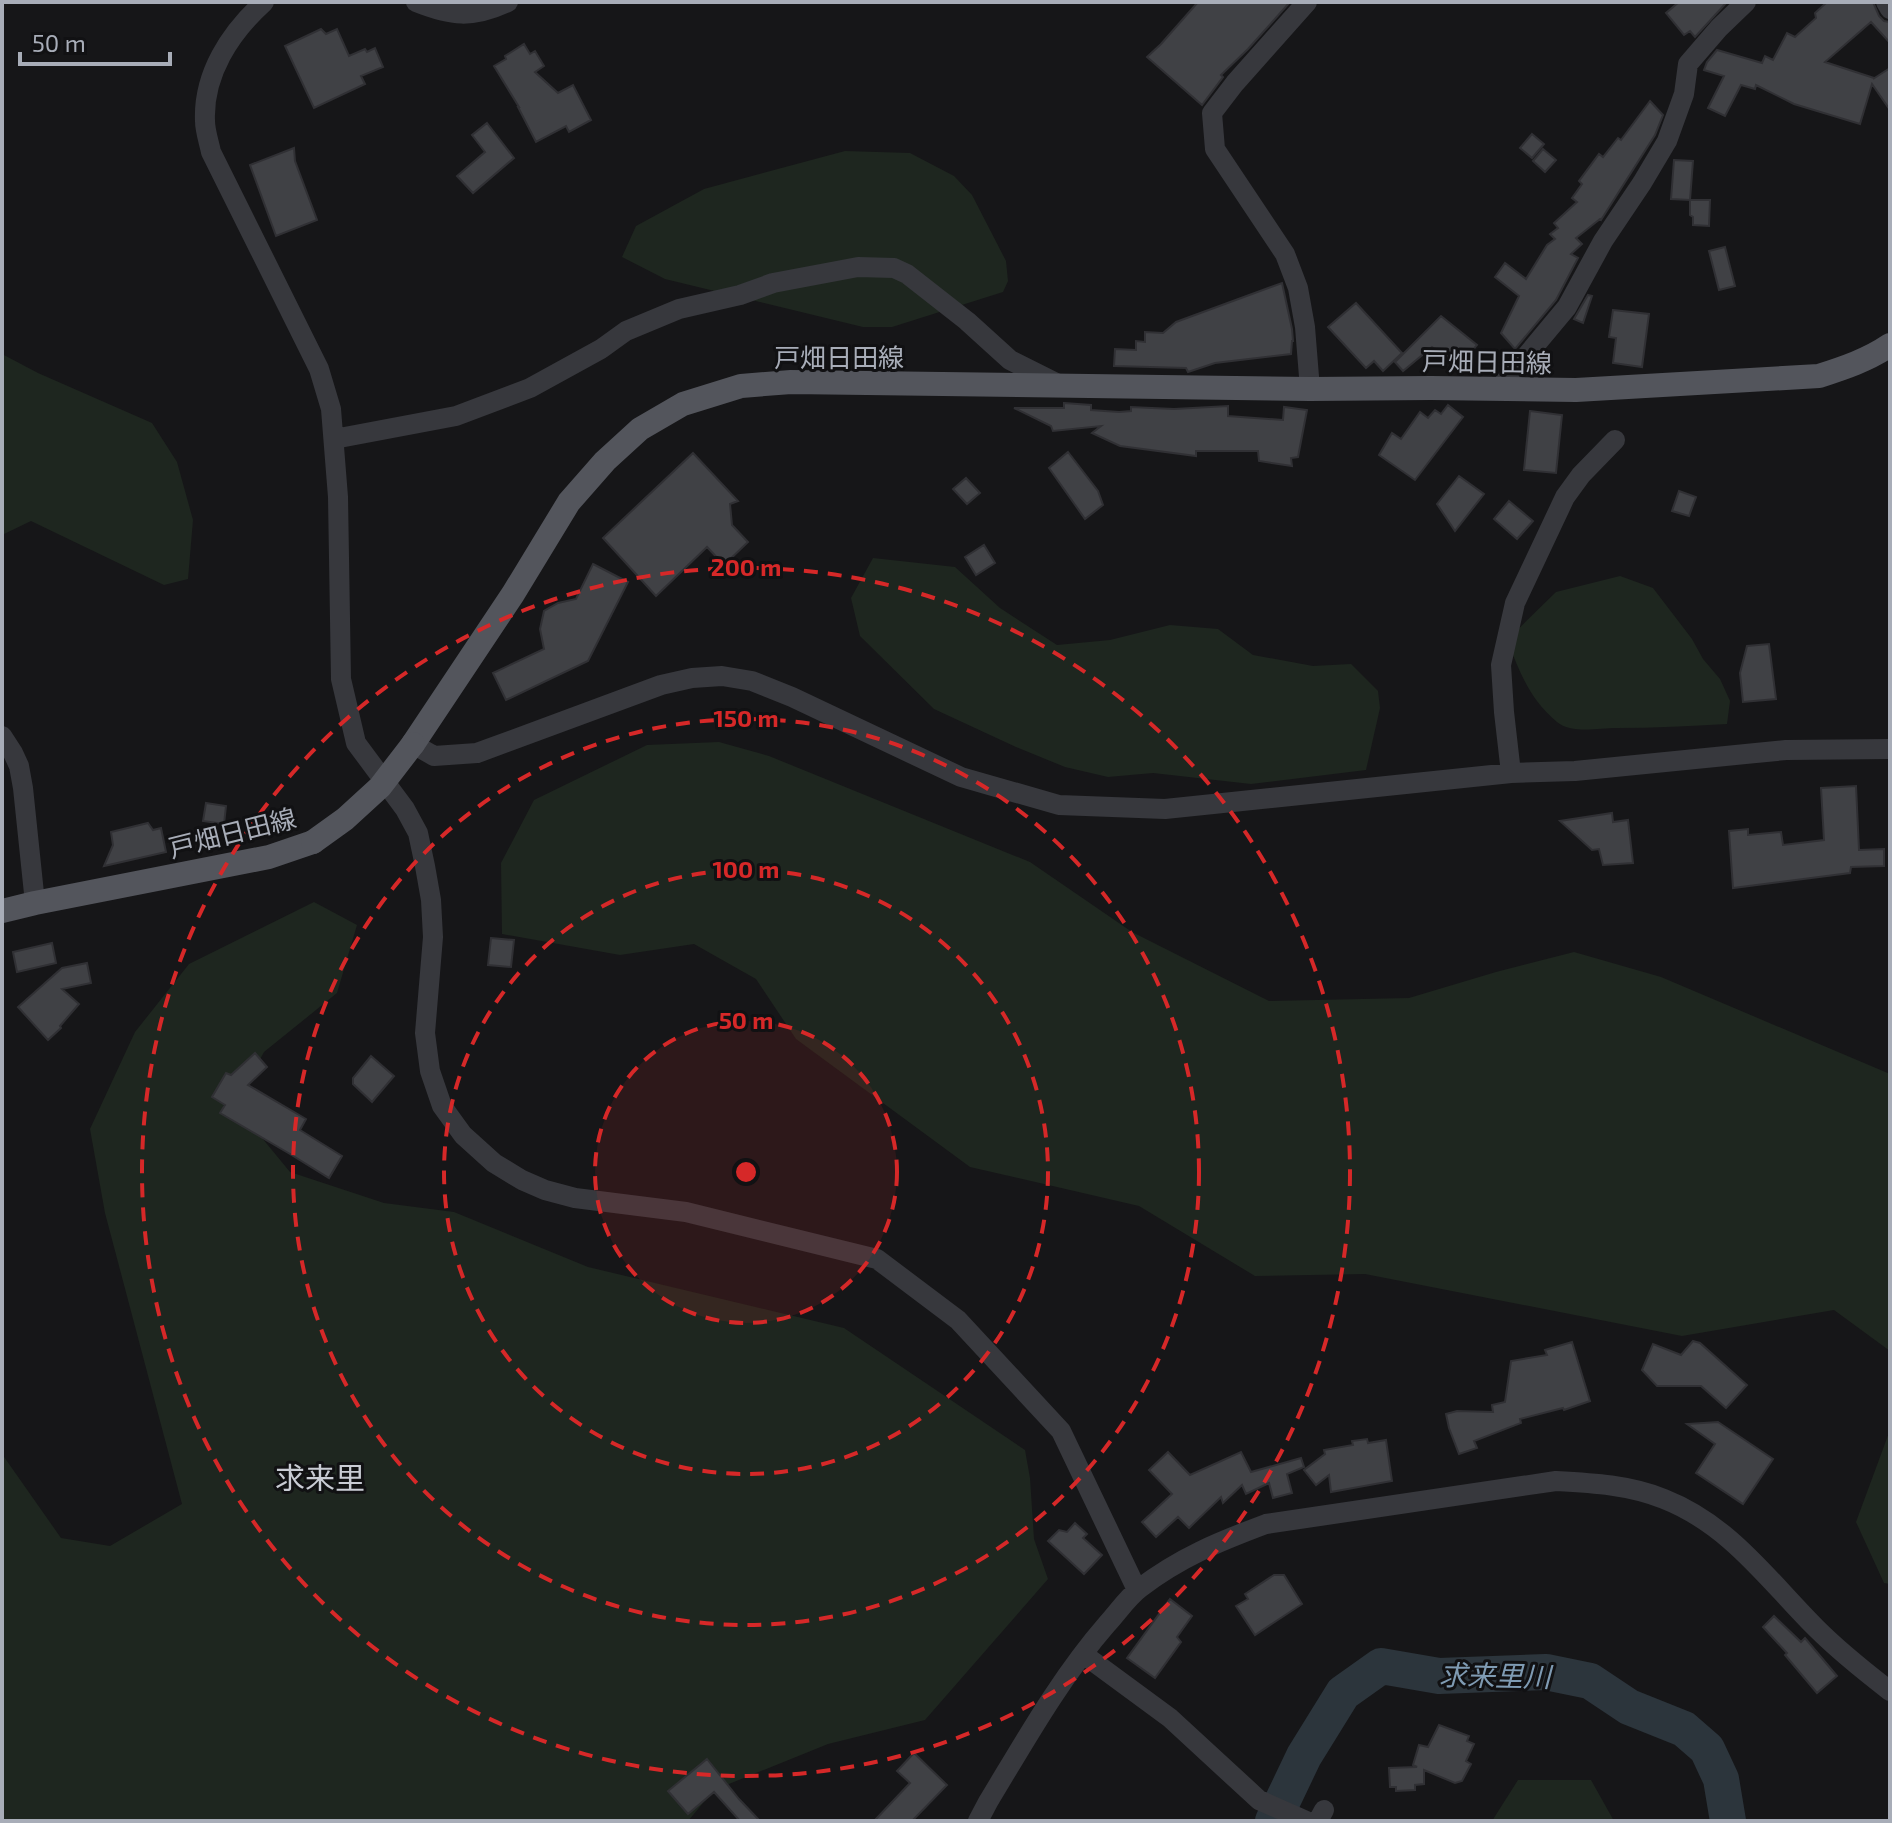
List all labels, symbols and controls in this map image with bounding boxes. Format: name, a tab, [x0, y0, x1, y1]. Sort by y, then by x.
scale bar	[20, 16, 170, 66]
text: 50 m	[32, 28, 86, 57]
street label: 戸畑日田線	[774, 341, 904, 372]
street label: 戸畑日田線	[1422, 344, 1552, 378]
text: 200 m	[711, 552, 781, 581]
text: 150 m	[713, 703, 779, 732]
street label: 戸畑日田線	[165, 801, 299, 863]
text: 100 m	[713, 854, 779, 883]
text: 50 m	[719, 1005, 773, 1034]
centre of rings	[732, 1158, 760, 1186]
district label: 求来里	[275, 1459, 365, 1495]
water label: 求来里川	[1439, 1657, 1554, 1693]

